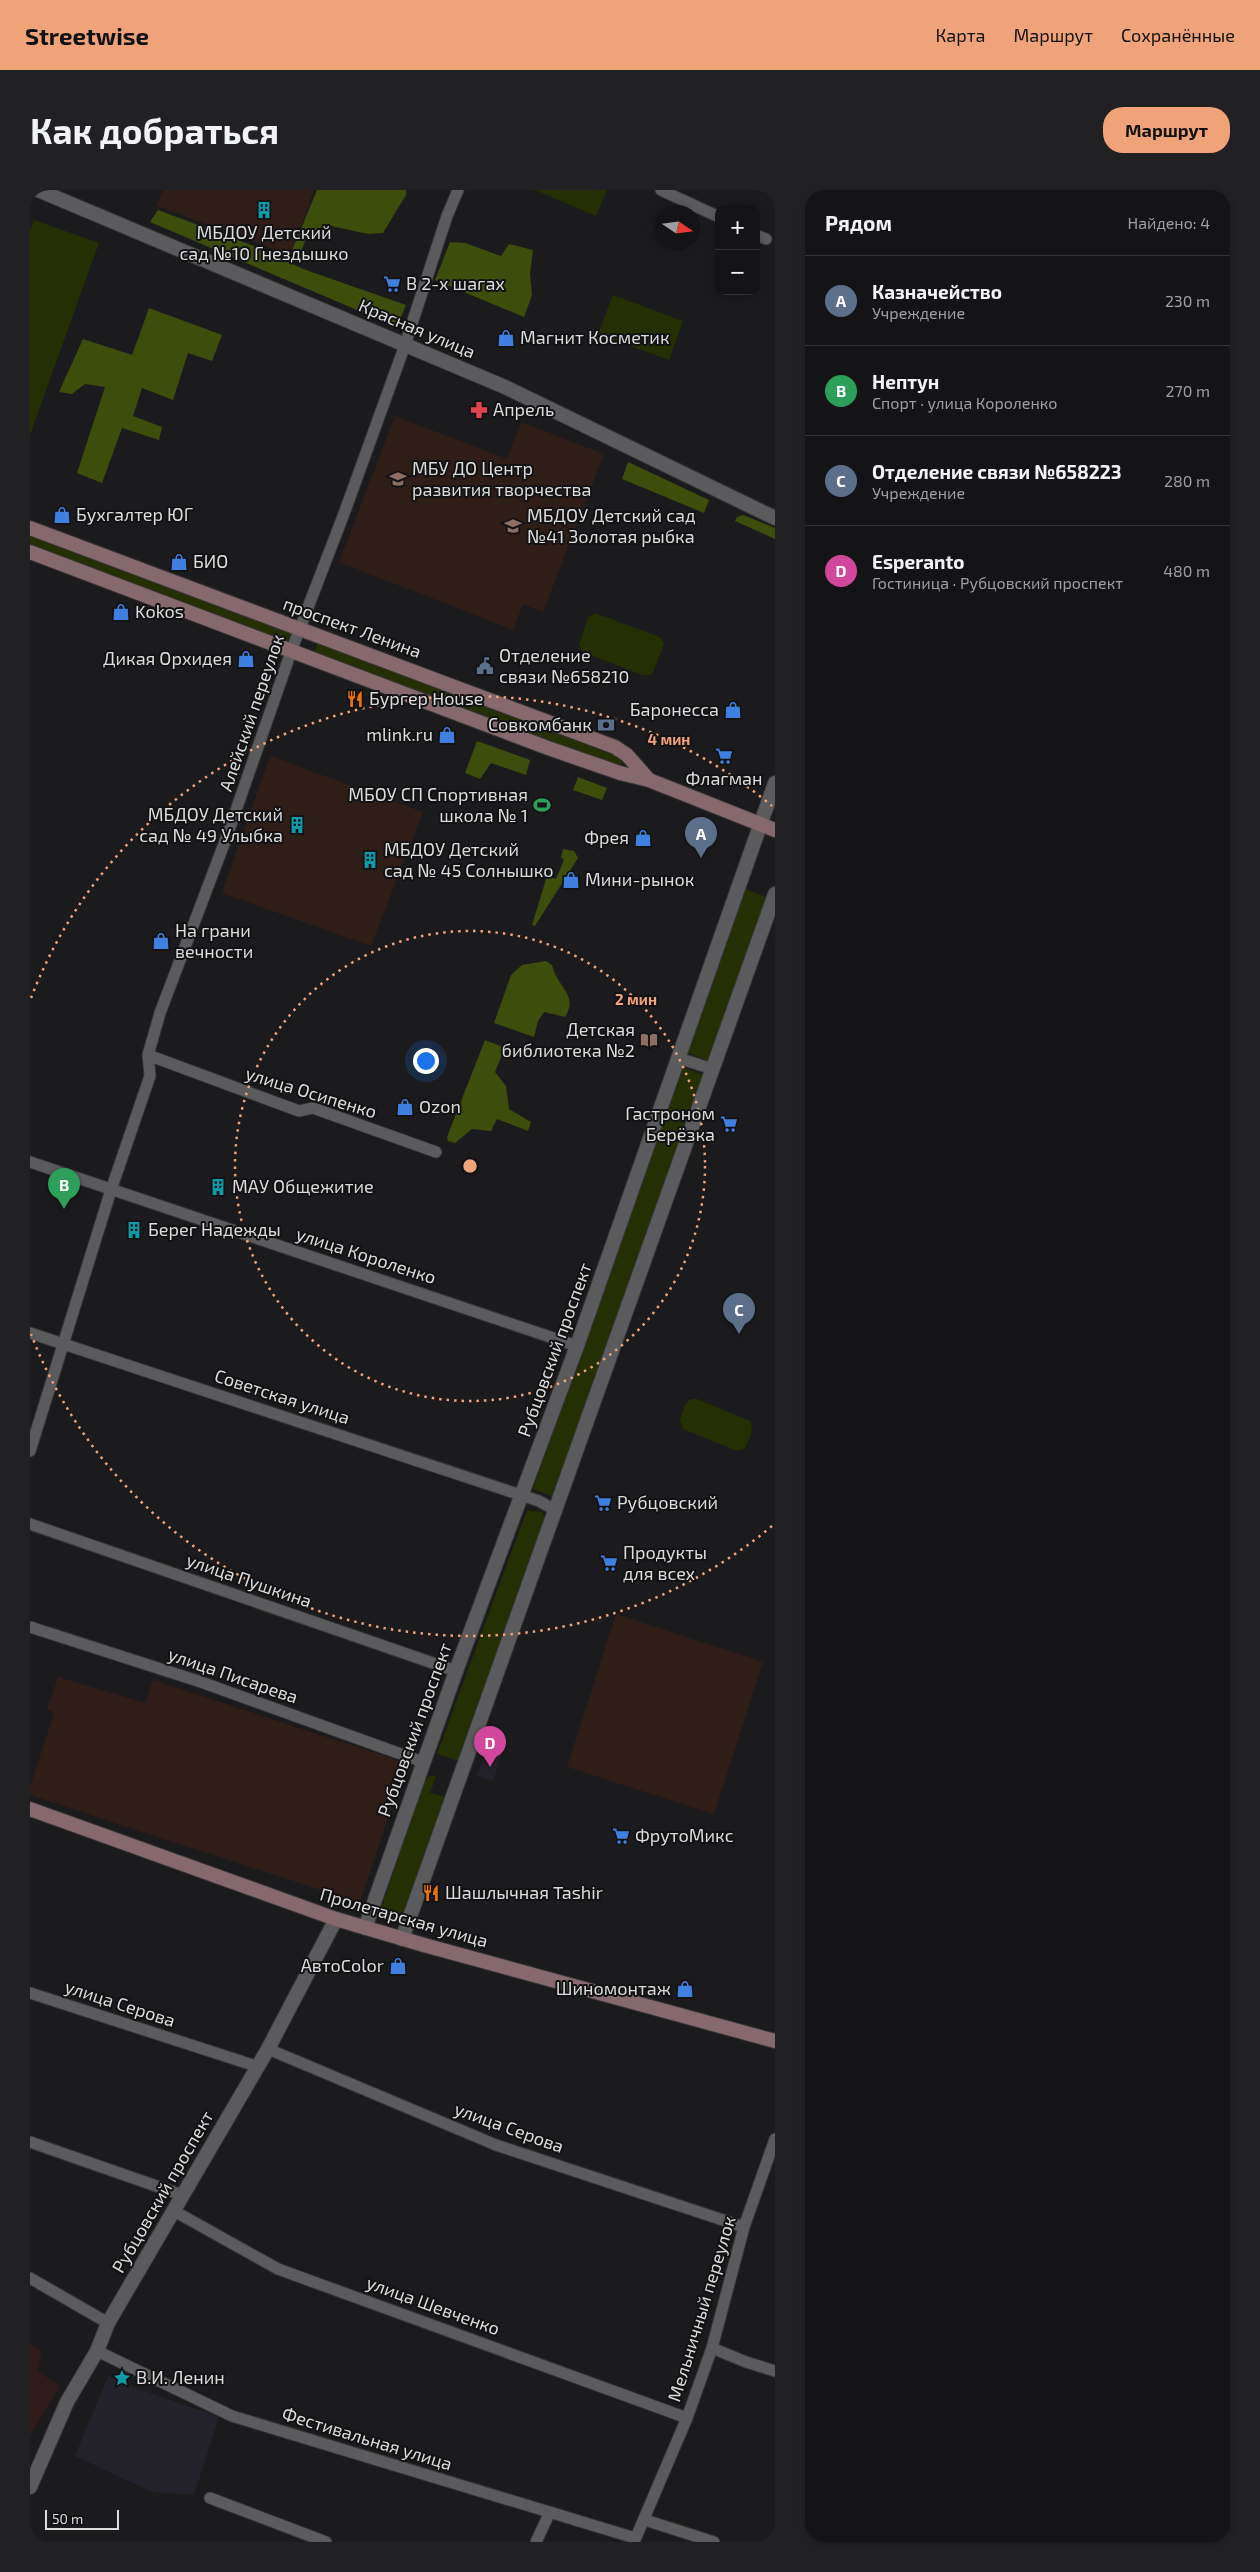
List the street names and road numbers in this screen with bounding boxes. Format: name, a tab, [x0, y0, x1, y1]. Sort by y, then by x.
street label: Красная улица	[356, 294, 479, 363]
street label: проспект Ленина	[280, 592, 424, 662]
street label: Алейский переулок	[214, 631, 288, 794]
street label: улица Осипенко	[243, 1062, 380, 1122]
street label: улица Короленко	[293, 1222, 439, 1288]
street label: Рубцовский проспект	[512, 1259, 596, 1440]
street label: Советская улица	[212, 1364, 353, 1428]
street label: улица Пушкина	[184, 1548, 315, 1612]
street label: Рубцовский проспект	[372, 1639, 456, 1820]
street label: улица Писарева	[166, 1643, 301, 1708]
street label: Пролетарская улица	[318, 1882, 491, 1952]
street label: улица Серова	[62, 1975, 178, 2031]
street label: улица Серова	[452, 2097, 567, 2157]
street label: Рубцовский проспект	[107, 2106, 218, 2276]
street label: Мельничный переулок	[662, 2213, 740, 2404]
street label: улица Шевченко	[364, 2271, 503, 2339]
street label: Фестивальная улица	[280, 2402, 455, 2474]

